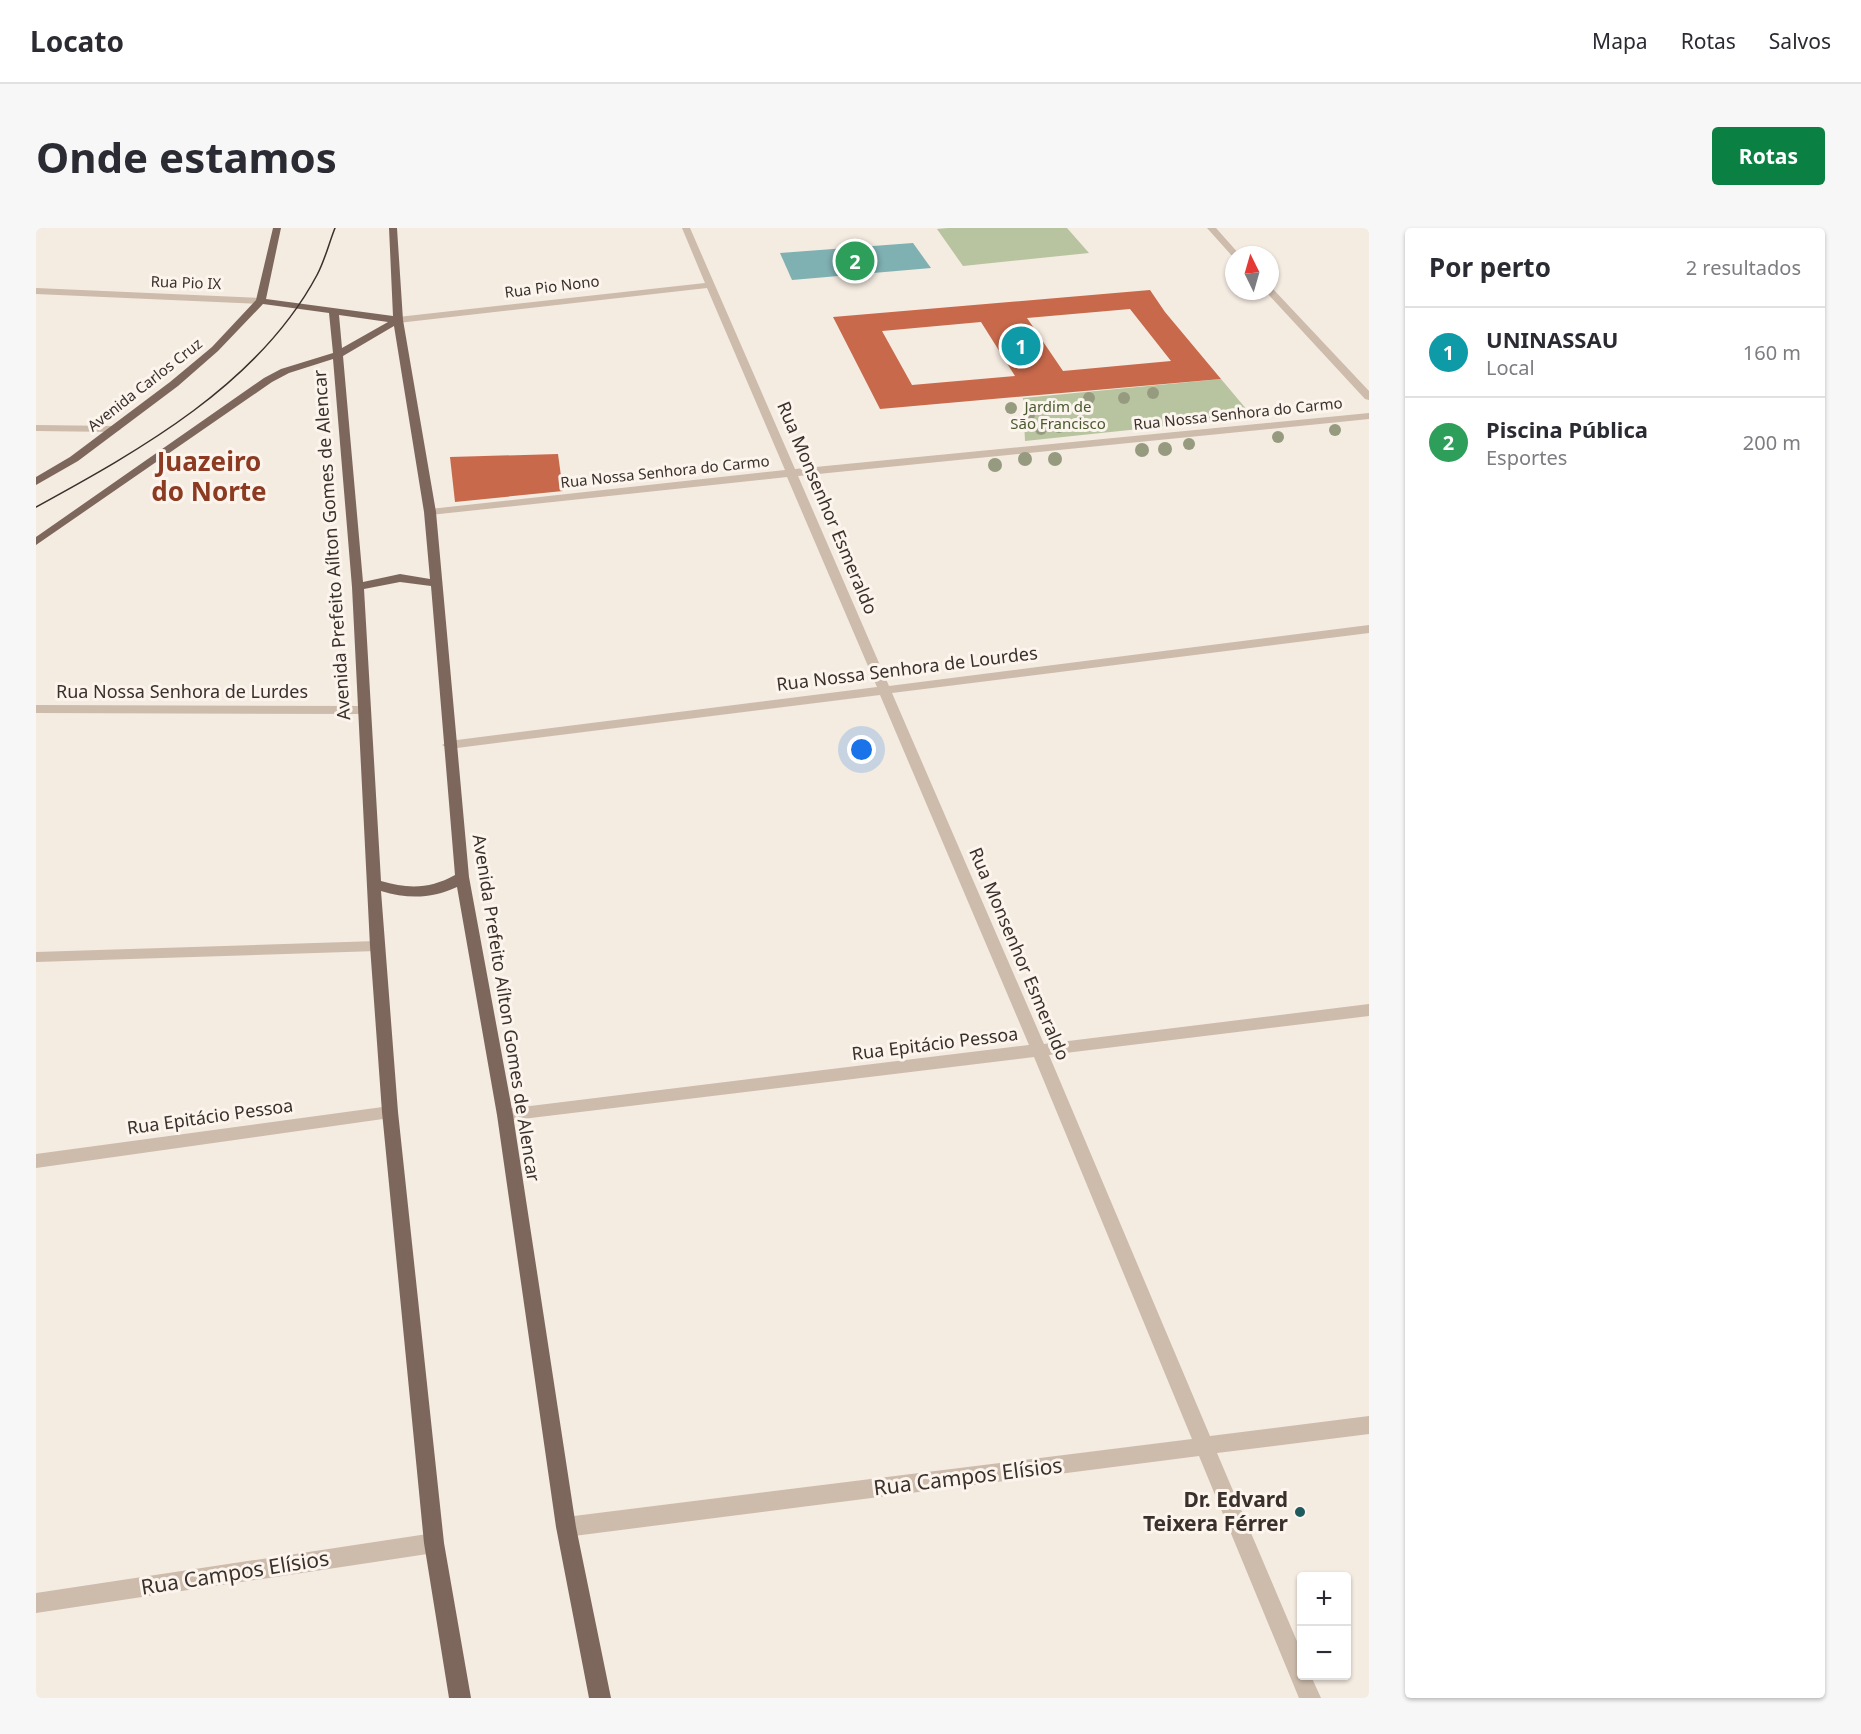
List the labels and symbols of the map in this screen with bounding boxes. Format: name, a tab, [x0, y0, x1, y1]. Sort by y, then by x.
pin: 2	[836, 238, 874, 284]
north arrow	[1225, 246, 1279, 300]
street label: Rua Pio Nono	[503, 270, 601, 302]
street label: Rua Pio IX	[150, 271, 222, 293]
pin: 1	[1002, 324, 1040, 368]
street label: Avenida Carlos Cruz	[83, 333, 206, 435]
street label: Avenida Prefeito Aílton Gomes de Alencar	[307, 368, 355, 721]
street label: Rua Nossa Senhora do Carmo	[1132, 392, 1343, 434]
park label: Jardim de São Francisco	[1010, 396, 1106, 433]
street label: Rua Monsenhor Esmeraldo	[772, 398, 884, 618]
district label: Juazeiro do Norte	[151, 443, 267, 509]
street label: Rua Nossa Senhora do Carmo	[559, 450, 770, 492]
street label: Rua Nossa Senhora de Lourdes	[775, 640, 1039, 696]
street label: Rua Nossa Senhora de Lurdes	[56, 679, 308, 703]
your location	[847, 735, 876, 764]
street label: Avenida Prefeito Aílton Gomes de Alencar	[468, 832, 546, 1184]
street label: Rua Monsenhor Esmeraldo	[964, 844, 1076, 1064]
street label: Rua Epitácio Pessoa	[850, 1021, 1019, 1065]
street label: Rua Epitácio Pessoa	[125, 1092, 294, 1140]
street label: Rua Campos Elísios	[872, 1451, 1064, 1501]
place label: Dr. Edvard Teixera Férrer	[1143, 1485, 1289, 1537]
marker: Dr. Edvard Teixera Férrer	[1293, 1505, 1307, 1519]
street label: Rua Campos Elísios	[139, 1543, 331, 1601]

